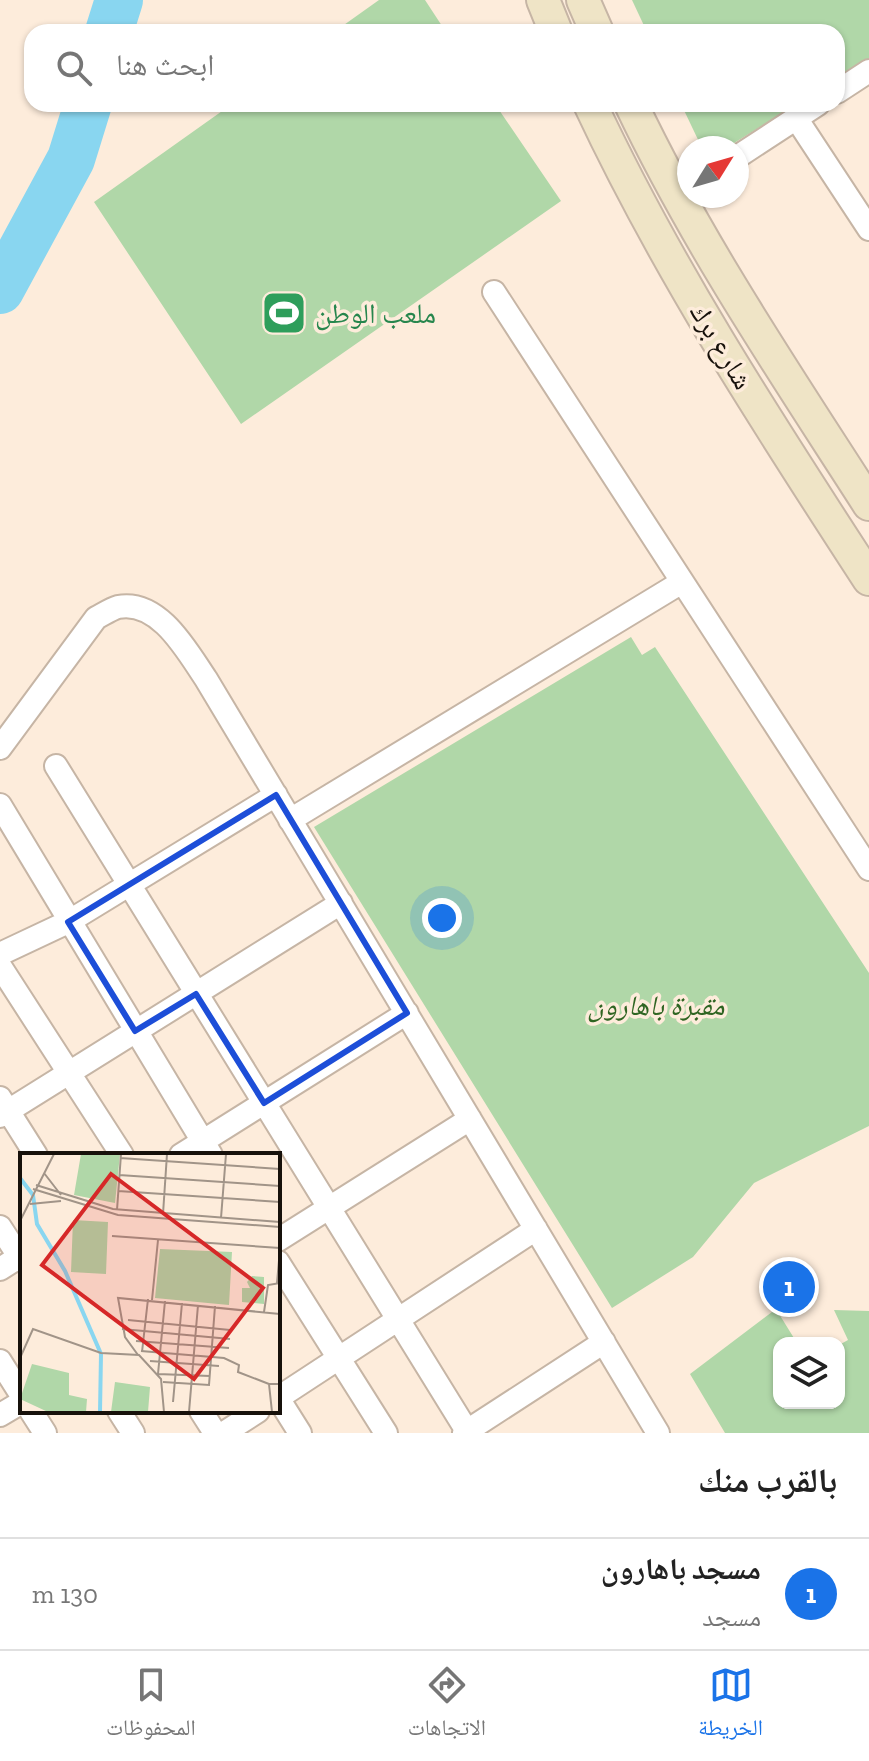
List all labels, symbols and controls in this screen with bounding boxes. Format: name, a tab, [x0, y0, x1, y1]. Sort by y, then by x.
search box	[24, 24, 845, 112]
icon: search	[52, 46, 96, 90]
text: ابحث هنا	[116, 47, 214, 83]
north arrow	[677, 136, 749, 208]
sports icon: ملعب الوطن	[260, 289, 308, 337]
place label: ملعب الوطن	[315, 297, 436, 331]
street label: شارع برك	[682, 297, 760, 396]
your location	[422, 898, 462, 938]
park label: مقبرة باهارون	[587, 989, 725, 1023]
inset map	[20, 1153, 280, 1413]
pin: 1	[763, 1257, 815, 1317]
map controls	[773, 1337, 845, 1409]
button: layers	[773, 1337, 845, 1409]
text: بالقرب منك	[698, 1460, 837, 1501]
text: مسجد باهارون	[601, 1551, 761, 1587]
text: 130 m	[32, 1578, 98, 1610]
text: 1	[806, 1578, 816, 1610]
text: مسجد	[702, 1601, 761, 1633]
tab: المحفوظات	[106, 1663, 196, 1749]
tab: الاتجاهات	[408, 1663, 486, 1749]
tab: الخريطة	[698, 1663, 763, 1749]

